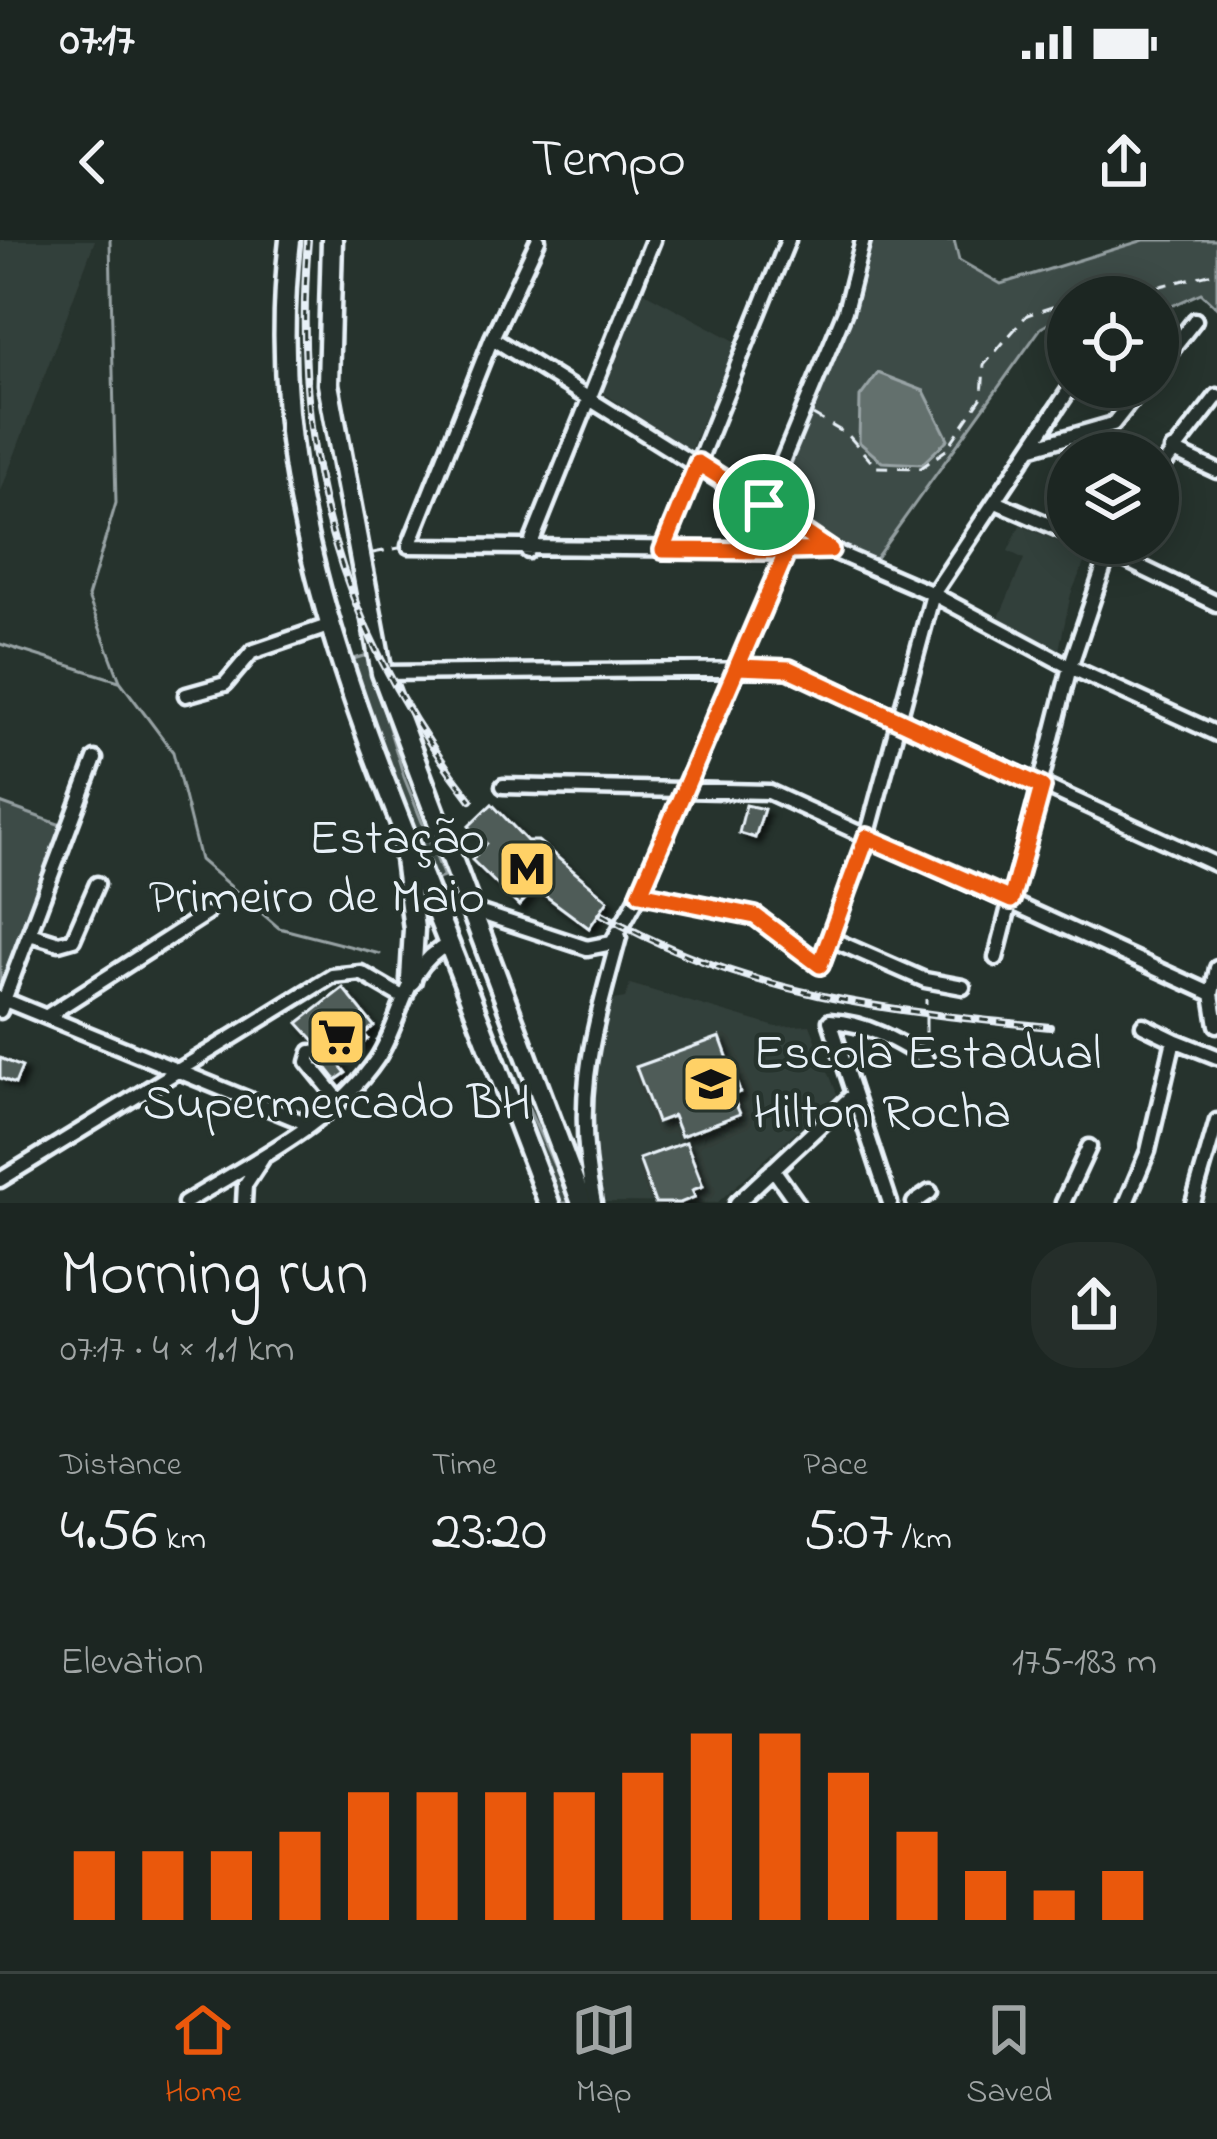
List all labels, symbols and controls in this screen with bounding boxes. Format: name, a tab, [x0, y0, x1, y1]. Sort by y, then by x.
text: 07:17	[60, 9, 135, 75]
text: Tempo	[531, 123, 686, 201]
icon: back	[60, 129, 126, 195]
icon: share	[1091, 129, 1157, 195]
map controls	[1047, 276, 1179, 564]
button: locate	[1047, 276, 1179, 408]
button: layers	[1047, 432, 1179, 564]
pin	[713, 454, 815, 556]
icon: arrive	[731, 472, 797, 538]
place label: Estação Primeiro de Maio	[148, 803, 485, 937]
metro station icon: Estação Primeiro de Maio	[496, 838, 558, 900]
supermarket icon: Supermercado BH	[306, 1006, 368, 1068]
place label: Escola Estadual Hilton Rocha	[753, 1018, 1102, 1152]
school or university icon: Escola Estadual Hilton Rocha	[680, 1053, 742, 1115]
place label: Supermercado BH	[143, 1068, 531, 1143]
text: Morning run	[60, 1229, 369, 1325]
button: share	[1031, 1242, 1157, 1368]
text: 07:17 · 4 × 1.1 km	[60, 1322, 295, 1379]
text: Distance	[60, 1442, 182, 1490]
text: Time	[432, 1442, 497, 1490]
text: Pace	[803, 1442, 868, 1490]
text: 4.56	[60, 1490, 158, 1577]
text: 23:20	[432, 1490, 547, 1577]
text: 5:07	[803, 1490, 893, 1577]
text: km	[158, 1516, 206, 1564]
text: /km	[893, 1516, 952, 1564]
text: Elevation	[60, 1635, 203, 1692]
text: 175–183 m	[1012, 1635, 1157, 1692]
tab: Home	[165, 1997, 241, 2117]
tab: Map	[571, 1997, 637, 2117]
tab: Saved	[966, 1997, 1052, 2117]

